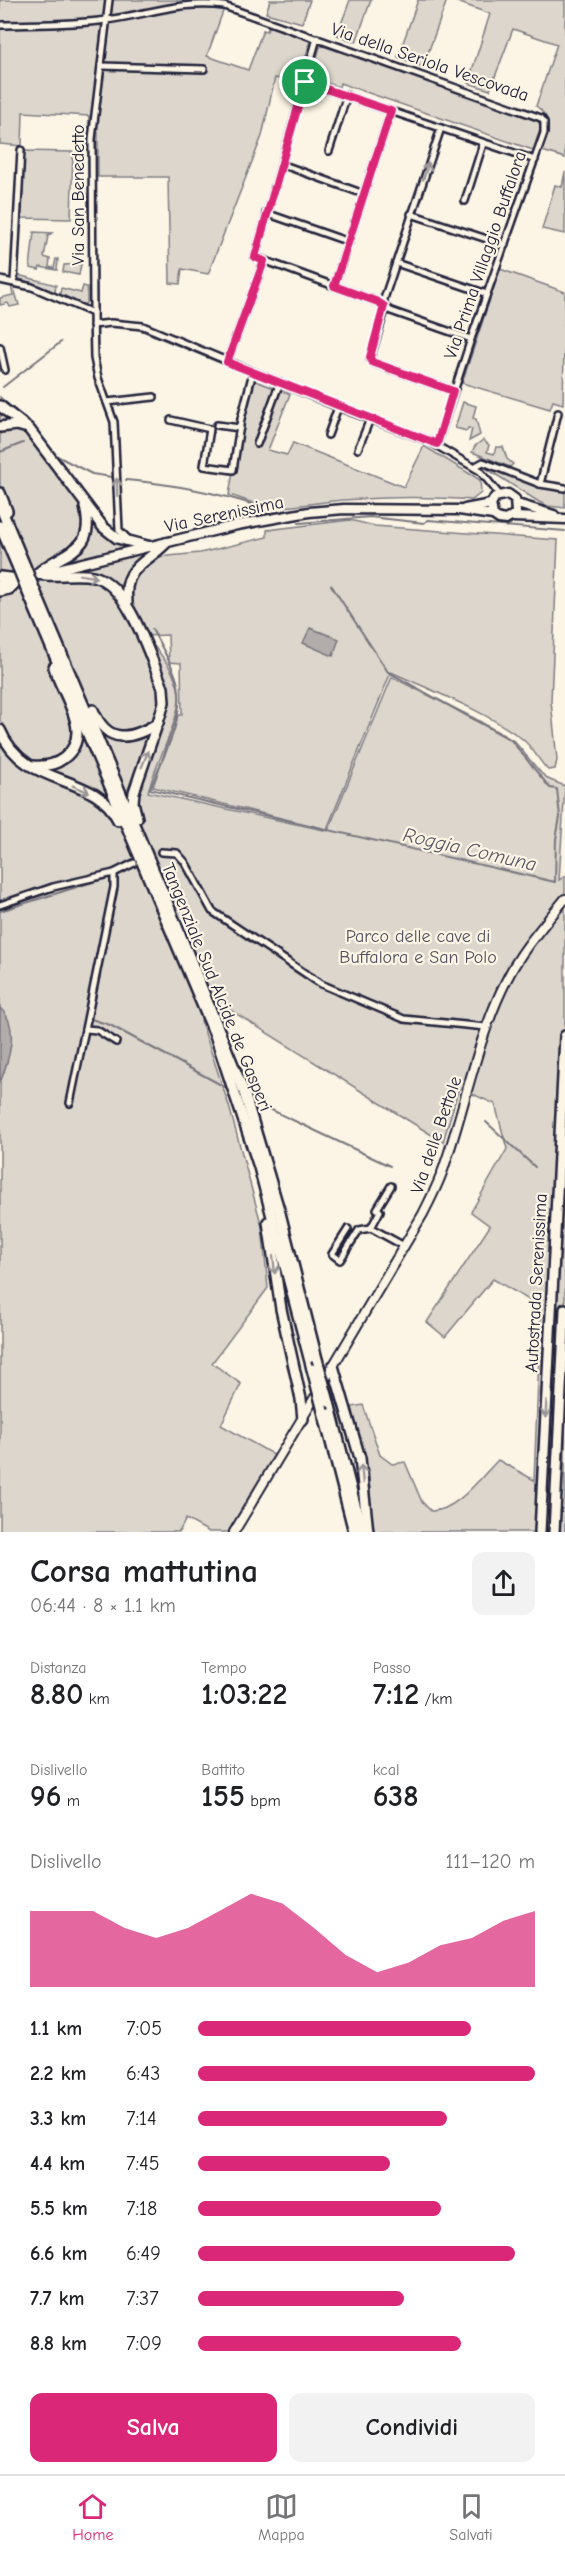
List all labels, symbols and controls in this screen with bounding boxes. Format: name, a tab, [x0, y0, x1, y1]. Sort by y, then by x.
street label: Via della Seriola Vescovada	[328, 19, 532, 106]
pin	[279, 56, 330, 107]
icon: arrive	[288, 65, 321, 98]
street label: Via San Benedetto	[68, 124, 89, 266]
street label: Via Prima Villaggio Buffalora	[440, 148, 531, 362]
one-way arrow	[421, 162, 432, 181]
one-way arrow	[112, 478, 123, 498]
street label: Via Serenissima	[163, 492, 286, 537]
one-way arrow	[77, 571, 97, 582]
one-way arrow	[140, 750, 151, 769]
one-way arrow	[71, 784, 90, 795]
water label: Roggia Comuna	[401, 823, 539, 876]
street label: Tangenziale Sud Alcide de Gasperi	[157, 860, 276, 1114]
park label: Parco delle cave di Buffalora e San Polo	[339, 926, 497, 968]
street label: Via delle Bettole	[407, 1074, 466, 1197]
street label: Autostrada Serenissima	[521, 1193, 552, 1373]
one-way arrow	[269, 1255, 280, 1275]
one-way arrow	[541, 1398, 552, 1418]
one-way arrow	[356, 1464, 367, 1484]
text: Corsa mattutina	[30, 1552, 258, 1590]
button: share	[472, 1552, 535, 1615]
text: 06:44 · 8 × 1.1 km	[30, 1594, 176, 1617]
text: Distanza	[30, 1659, 86, 1677]
text: Tempo	[201, 1659, 247, 1677]
text: Passo	[373, 1659, 411, 1677]
text: 8.80	[30, 1677, 83, 1712]
text: 1:03:22	[201, 1677, 287, 1712]
text: 7:12	[373, 1677, 419, 1712]
text: km	[83, 1690, 110, 1708]
text: /km	[419, 1690, 452, 1708]
text: Dislivello	[30, 1761, 87, 1779]
text: Battito	[201, 1761, 245, 1779]
text: kcal	[373, 1761, 400, 1779]
text: 96	[30, 1779, 61, 1814]
text: 155	[201, 1779, 245, 1814]
text: 638	[373, 1779, 419, 1814]
text: m	[61, 1792, 80, 1810]
text: bpm	[245, 1792, 281, 1810]
text: Dislivello	[30, 1850, 102, 1873]
text: 111–120 m	[445, 1850, 535, 1873]
text: 1.1 km	[30, 2017, 82, 2040]
text: 7:05	[126, 2017, 162, 2040]
text: 2.2 km	[30, 2062, 86, 2085]
text: 6:43	[126, 2062, 160, 2085]
text: 3.3 km	[30, 2107, 86, 2130]
text: 7:14	[126, 2107, 157, 2130]
text: 4.4 km	[30, 2152, 85, 2175]
text: 7:45	[126, 2152, 160, 2175]
text: 5.5 km	[30, 2197, 88, 2220]
text: 7:18	[126, 2197, 157, 2220]
text: 6.6 km	[30, 2242, 87, 2265]
text: 6:49	[126, 2242, 161, 2265]
text: 7.7 km	[30, 2287, 84, 2310]
text: 7:37	[126, 2287, 159, 2310]
text: 8.8 km	[30, 2332, 87, 2355]
text: 7:09	[126, 2332, 162, 2355]
button: Salva	[30, 2393, 277, 2462]
button: Condividi	[289, 2393, 535, 2462]
tab: Home	[72, 2490, 114, 2544]
tab: Mappa	[258, 2490, 305, 2544]
tab: Salvati	[449, 2490, 493, 2544]

